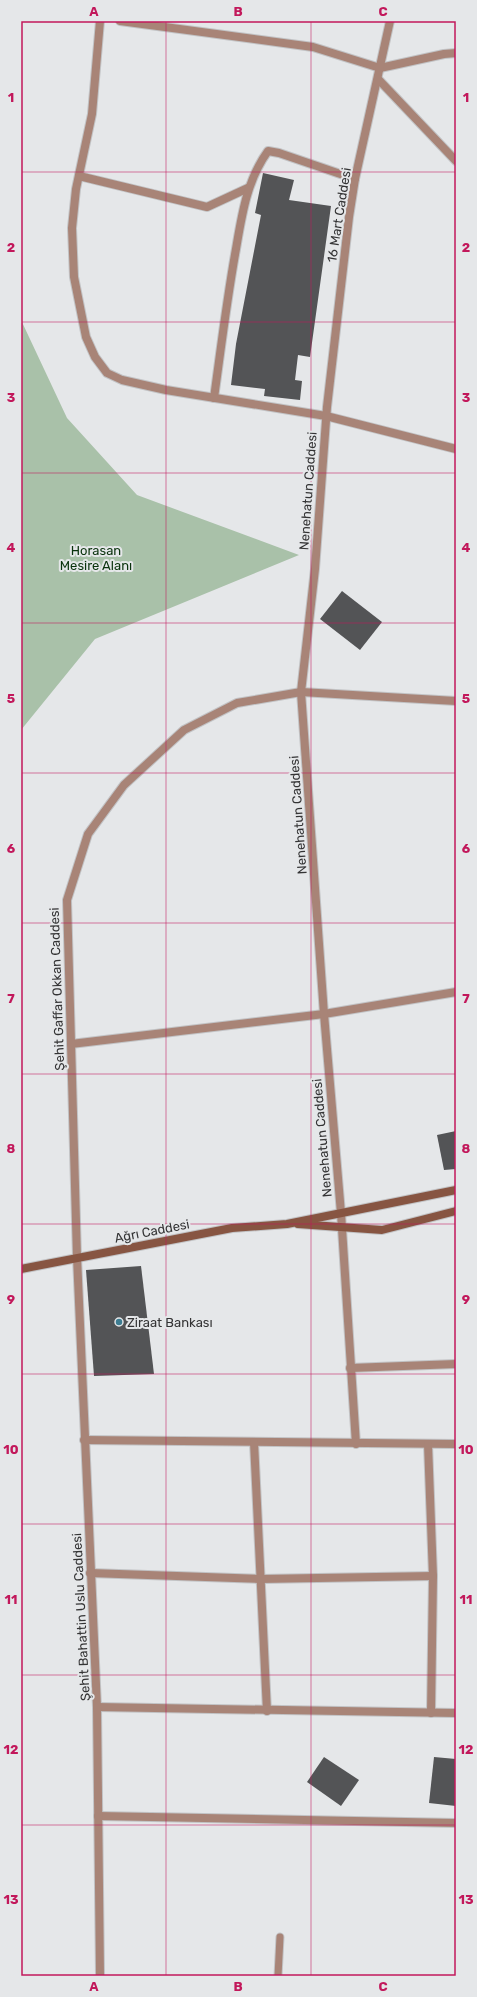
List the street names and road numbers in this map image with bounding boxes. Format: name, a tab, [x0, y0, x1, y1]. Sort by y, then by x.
street label: 16 Mart Caddesi	[324, 167, 354, 263]
street label: Nenehatun Caddesi	[296, 431, 320, 551]
street label: Nenehatun Caddesi	[286, 755, 310, 875]
street label: Şehit Gaffar Okkan Caddesi	[47, 907, 67, 1071]
street label: Nenehatun Caddesi	[309, 1078, 335, 1198]
street label: Ağrı Caddesi	[113, 1216, 191, 1247]
street label: Şehit Bahattin Uslu Caddesi	[69, 1533, 93, 1701]

